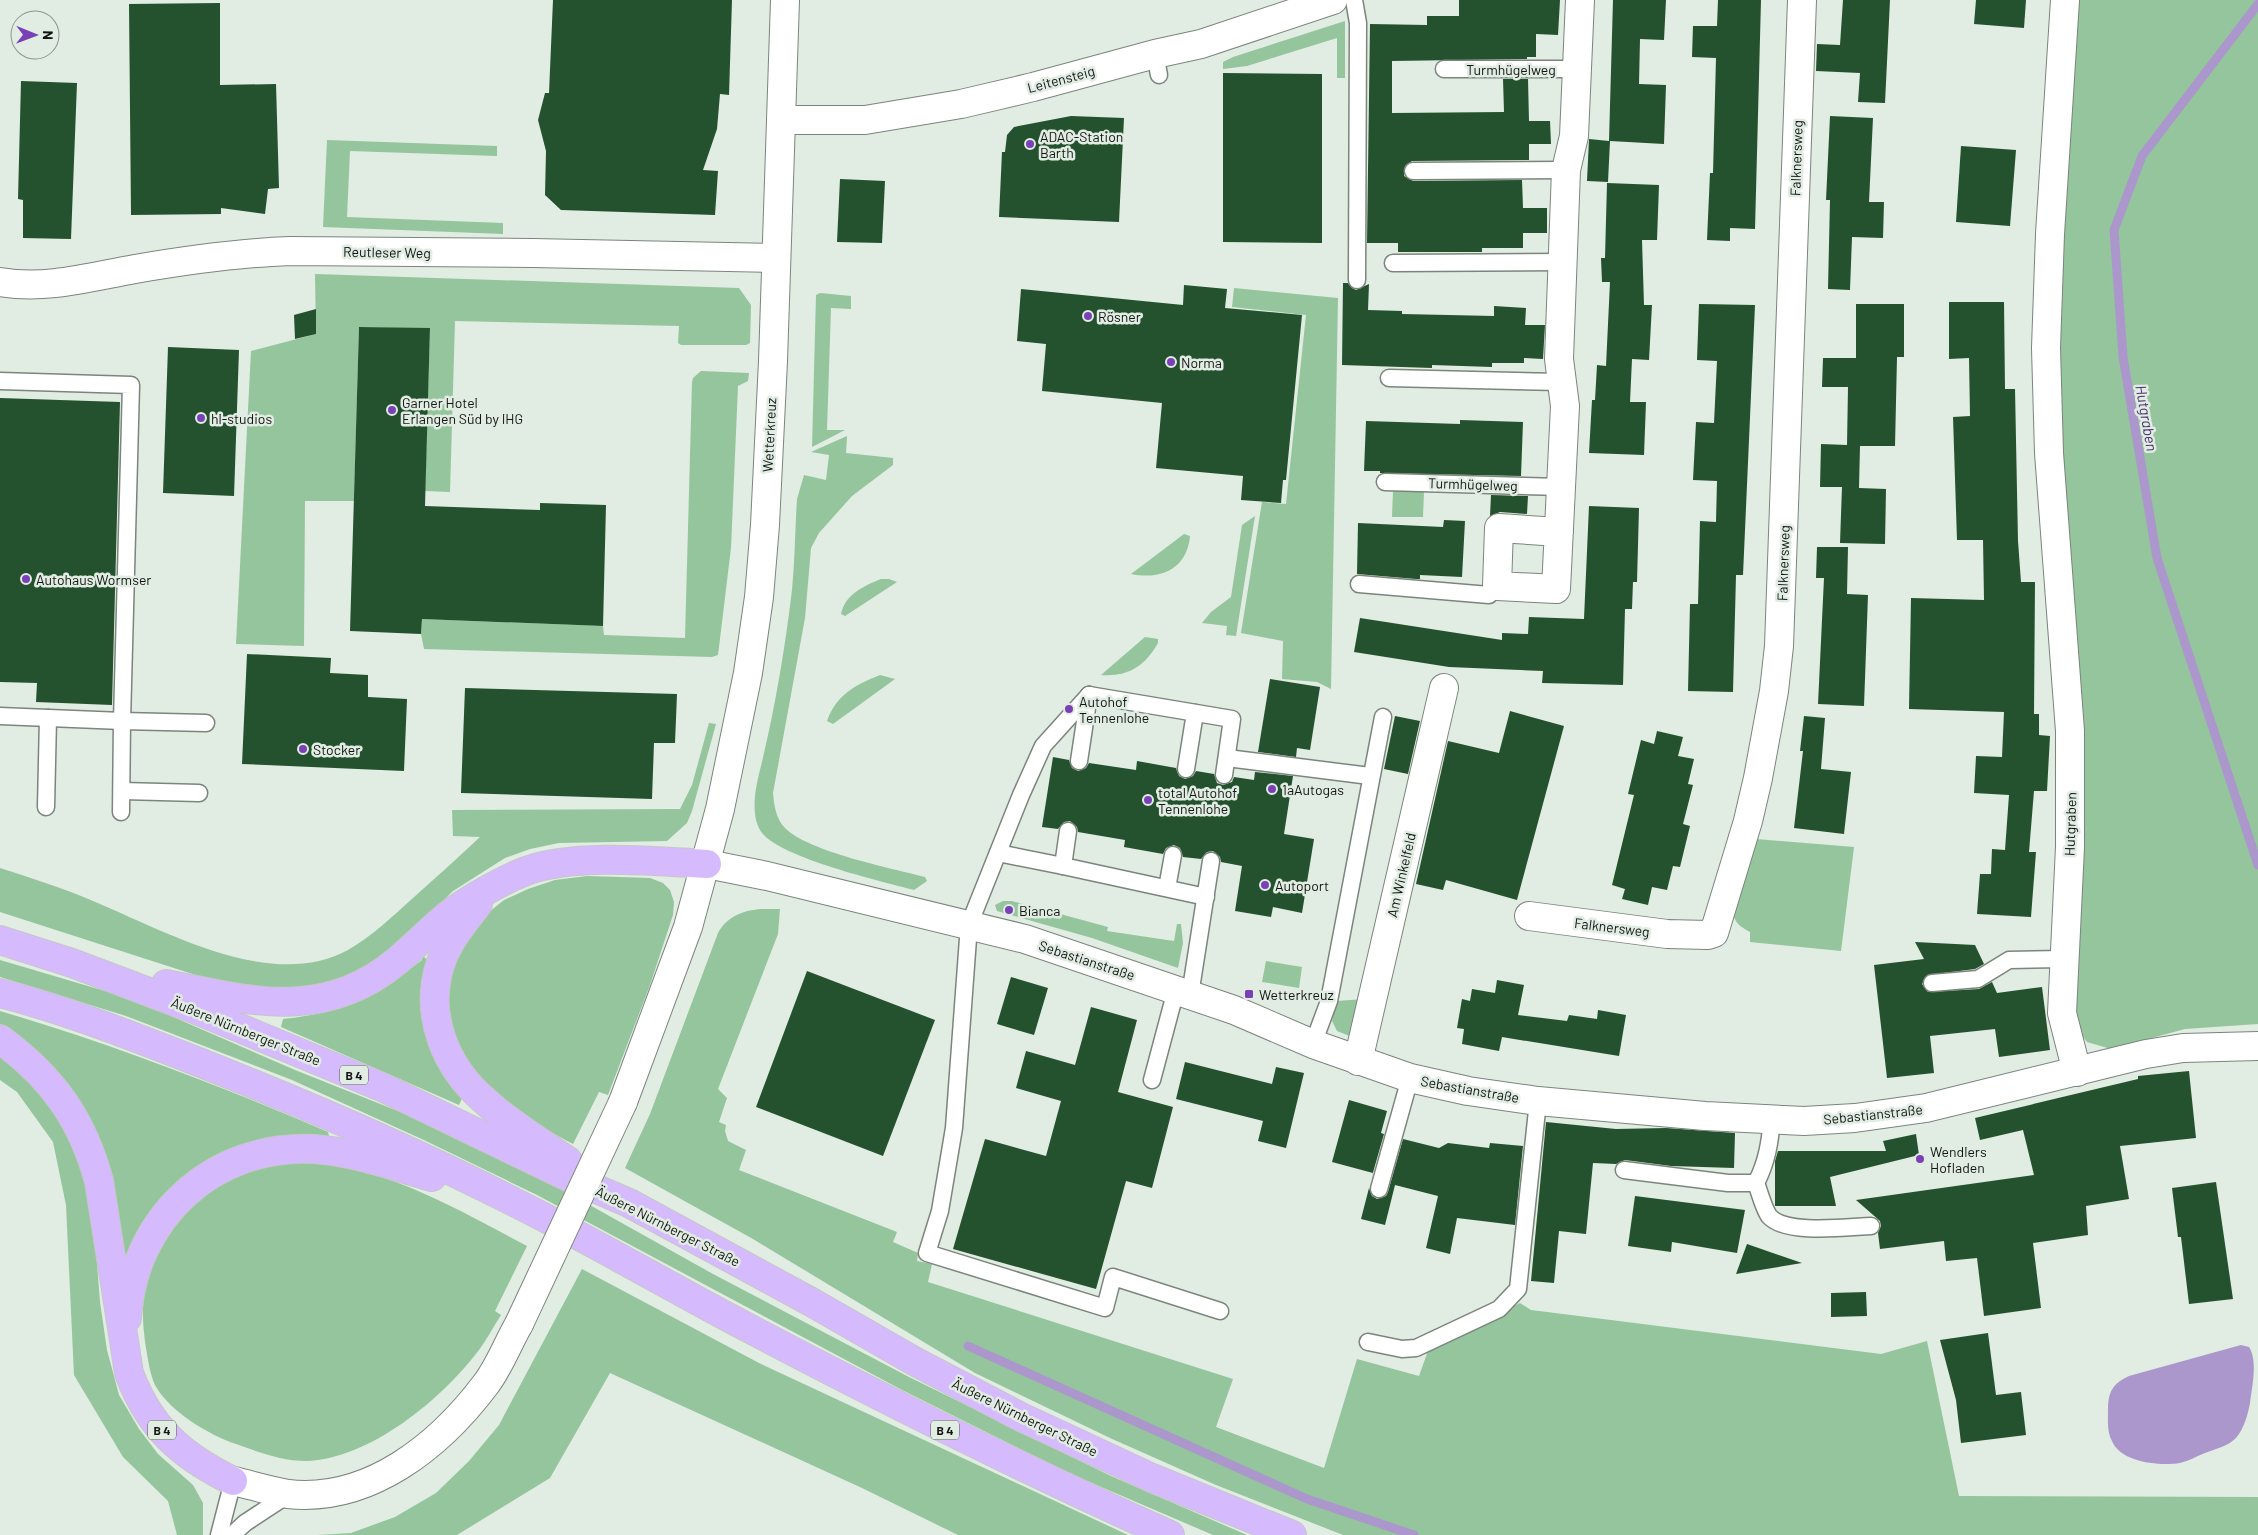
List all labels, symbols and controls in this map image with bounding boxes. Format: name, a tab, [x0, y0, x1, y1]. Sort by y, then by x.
north arrow	[10, 10, 60, 60]
text: N	[40, 30, 57, 40]
street label: Turmhügelweg	[1466, 61, 1556, 78]
street label: Leitensteig	[1025, 62, 1097, 96]
street label: Falknersweg	[1786, 120, 1806, 196]
place label: ADAC-Station Barth	[1040, 128, 1123, 161]
marker: ADAC-Station Barth	[1024, 138, 1036, 150]
street label: Reutleser Weg	[343, 243, 431, 261]
place label: Rösner	[1098, 308, 1141, 325]
marker: Rösner	[1082, 310, 1094, 322]
place label: Norma	[1181, 354, 1222, 371]
marker: Norma	[1165, 356, 1177, 368]
water label: Hutgraben	[2132, 384, 2162, 453]
place label: Garner Hotel Erlangen Süd by IHG	[402, 394, 523, 427]
street label: Wetterkreuz	[759, 397, 779, 473]
marker: Garner Hotel Erlangen Süd by IHG	[386, 404, 398, 416]
place label: hl-studios	[211, 410, 272, 427]
marker: hl-studios	[195, 412, 207, 424]
street label: Turmhügelweg	[1428, 474, 1518, 494]
street label: Falknersweg	[1773, 525, 1793, 601]
place label: Autohaus Wormser	[36, 571, 151, 588]
marker: Autohaus Wormser	[20, 573, 32, 585]
place label: Autohof Tennenlohe	[1079, 693, 1149, 726]
marker: Autohof Tennenlohe	[1063, 703, 1075, 715]
place label: Stocker	[313, 741, 360, 758]
marker: Stocker	[297, 743, 309, 755]
place label: 1aAutogas	[1282, 781, 1344, 798]
marker: 1aAutogas	[1266, 783, 1278, 795]
place label: total Autohof Tennenlohe	[1158, 784, 1237, 817]
street label: Hutgraben	[2060, 792, 2080, 856]
marker: total Autohof Tennenlohe	[1142, 794, 1154, 806]
street label: Am Winkelfeld	[1383, 831, 1419, 919]
place label: Autoport	[1275, 877, 1329, 894]
marker: Autoport	[1259, 879, 1271, 891]
place label: Bianca	[1019, 902, 1060, 919]
marker: Bianca	[1003, 904, 1015, 916]
street label: Falknersweg	[1573, 914, 1651, 940]
street label: Sebastianstraße	[1037, 936, 1137, 984]
place label: Wetterkreuz	[1259, 986, 1334, 1003]
marker: Wetterkreuz	[1243, 988, 1255, 1000]
street label: Äußere Nürnberger Straße	[169, 993, 323, 1069]
road number: B 4	[340, 1066, 368, 1084]
street label: Sebastianstraße	[1419, 1072, 1521, 1106]
street label: Sebastianstraße	[1822, 1100, 1924, 1128]
place label: Wendlers Hofladen	[1930, 1143, 1987, 1176]
marker: Wendlers Hofladen	[1914, 1153, 1926, 1165]
street label: Äußere Nürnberger Straße	[593, 1182, 743, 1270]
street label: Äußere Nürnberger Straße	[949, 1374, 1101, 1460]
road number: B 4	[148, 1420, 176, 1440]
road number: B 4	[931, 1420, 959, 1440]

